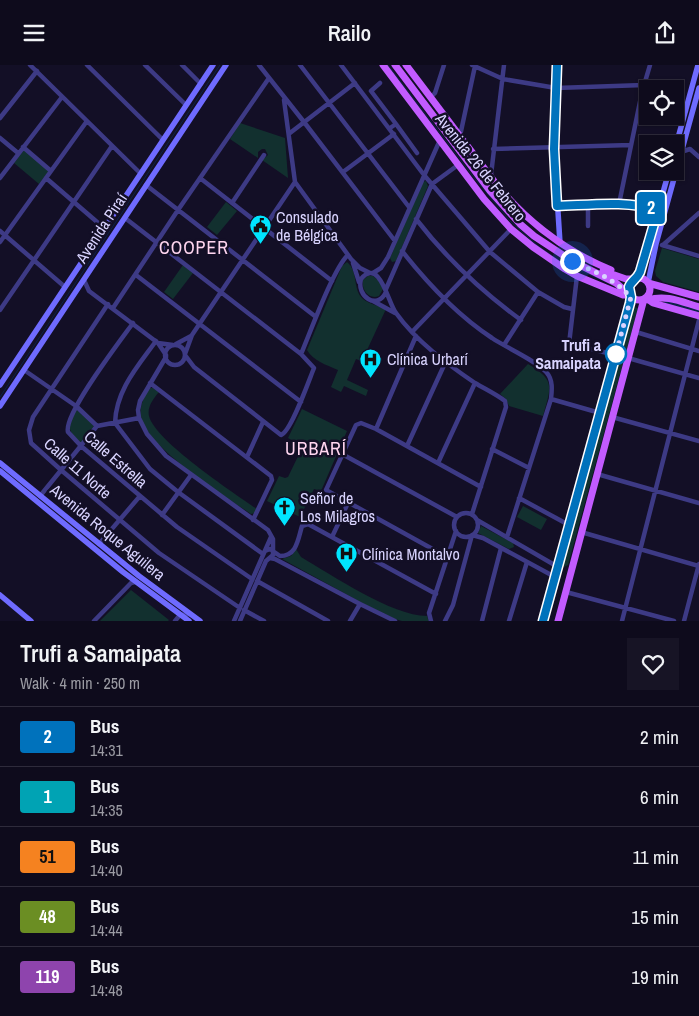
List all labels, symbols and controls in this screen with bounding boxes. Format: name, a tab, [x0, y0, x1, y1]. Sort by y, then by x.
text: Railo	[328, 18, 371, 48]
icon: menu	[20, 19, 48, 47]
icon: share	[651, 19, 679, 47]
map controls	[639, 80, 684, 180]
button: locate	[639, 80, 684, 125]
street label: Avenida 26 de Febrero	[430, 107, 532, 226]
button: layers	[639, 135, 684, 180]
street label: Avenida Piraí	[70, 188, 132, 268]
line badge: 2	[635, 192, 667, 224]
text: 2	[647, 195, 655, 220]
place label: Consulado de Bélgica	[276, 206, 339, 246]
public building icon: Consulado de Bélgica	[248, 214, 272, 245]
district label: COOPER	[159, 235, 229, 260]
your location	[560, 249, 585, 274]
place label: Trufi a Samaipata	[535, 334, 602, 374]
marker: Trufi a Samaipata	[605, 343, 627, 365]
hospital icon: Clínica Urbarí	[359, 347, 383, 378]
place label: Clínica Urbarí	[387, 348, 468, 370]
street label: Calle Estrella	[80, 425, 153, 493]
street label: Calle 11 Norte	[39, 433, 117, 503]
district label: URBARÍ	[285, 436, 347, 461]
street label: Avenida Roque Aguilera	[45, 478, 171, 586]
place label: Señor de Los Milagros	[300, 487, 375, 527]
church icon: Señor de Los Milagros	[272, 495, 296, 526]
hospital icon: Clínica Montalvo	[334, 542, 358, 573]
place label: Clínica Montalvo	[362, 543, 460, 565]
text: Trufi a Samaipata	[20, 637, 181, 669]
button: heart	[627, 638, 679, 690]
text: Walk · 4 min · 250 m	[20, 672, 140, 694]
text: Bus	[90, 713, 119, 739]
text: 2	[43, 724, 52, 749]
text: 2 min	[640, 724, 679, 750]
text: 14:31	[90, 739, 123, 761]
text: Bus	[90, 773, 119, 799]
text: 1	[43, 784, 52, 809]
text: 6 min	[640, 784, 679, 810]
text: 14:35	[90, 799, 123, 821]
text: Bus	[90, 833, 119, 859]
text: 51	[39, 844, 56, 869]
text: 11 min	[633, 844, 679, 870]
text: 14:40	[90, 859, 123, 881]
text: Bus	[90, 893, 119, 919]
text: 48	[39, 904, 56, 929]
text: 15 min	[631, 904, 679, 930]
text: 14:44	[90, 919, 123, 941]
text: Bus	[90, 953, 119, 979]
text: 119	[36, 964, 59, 989]
text: 19 min	[631, 964, 679, 990]
text: 14:48	[90, 979, 123, 1001]

